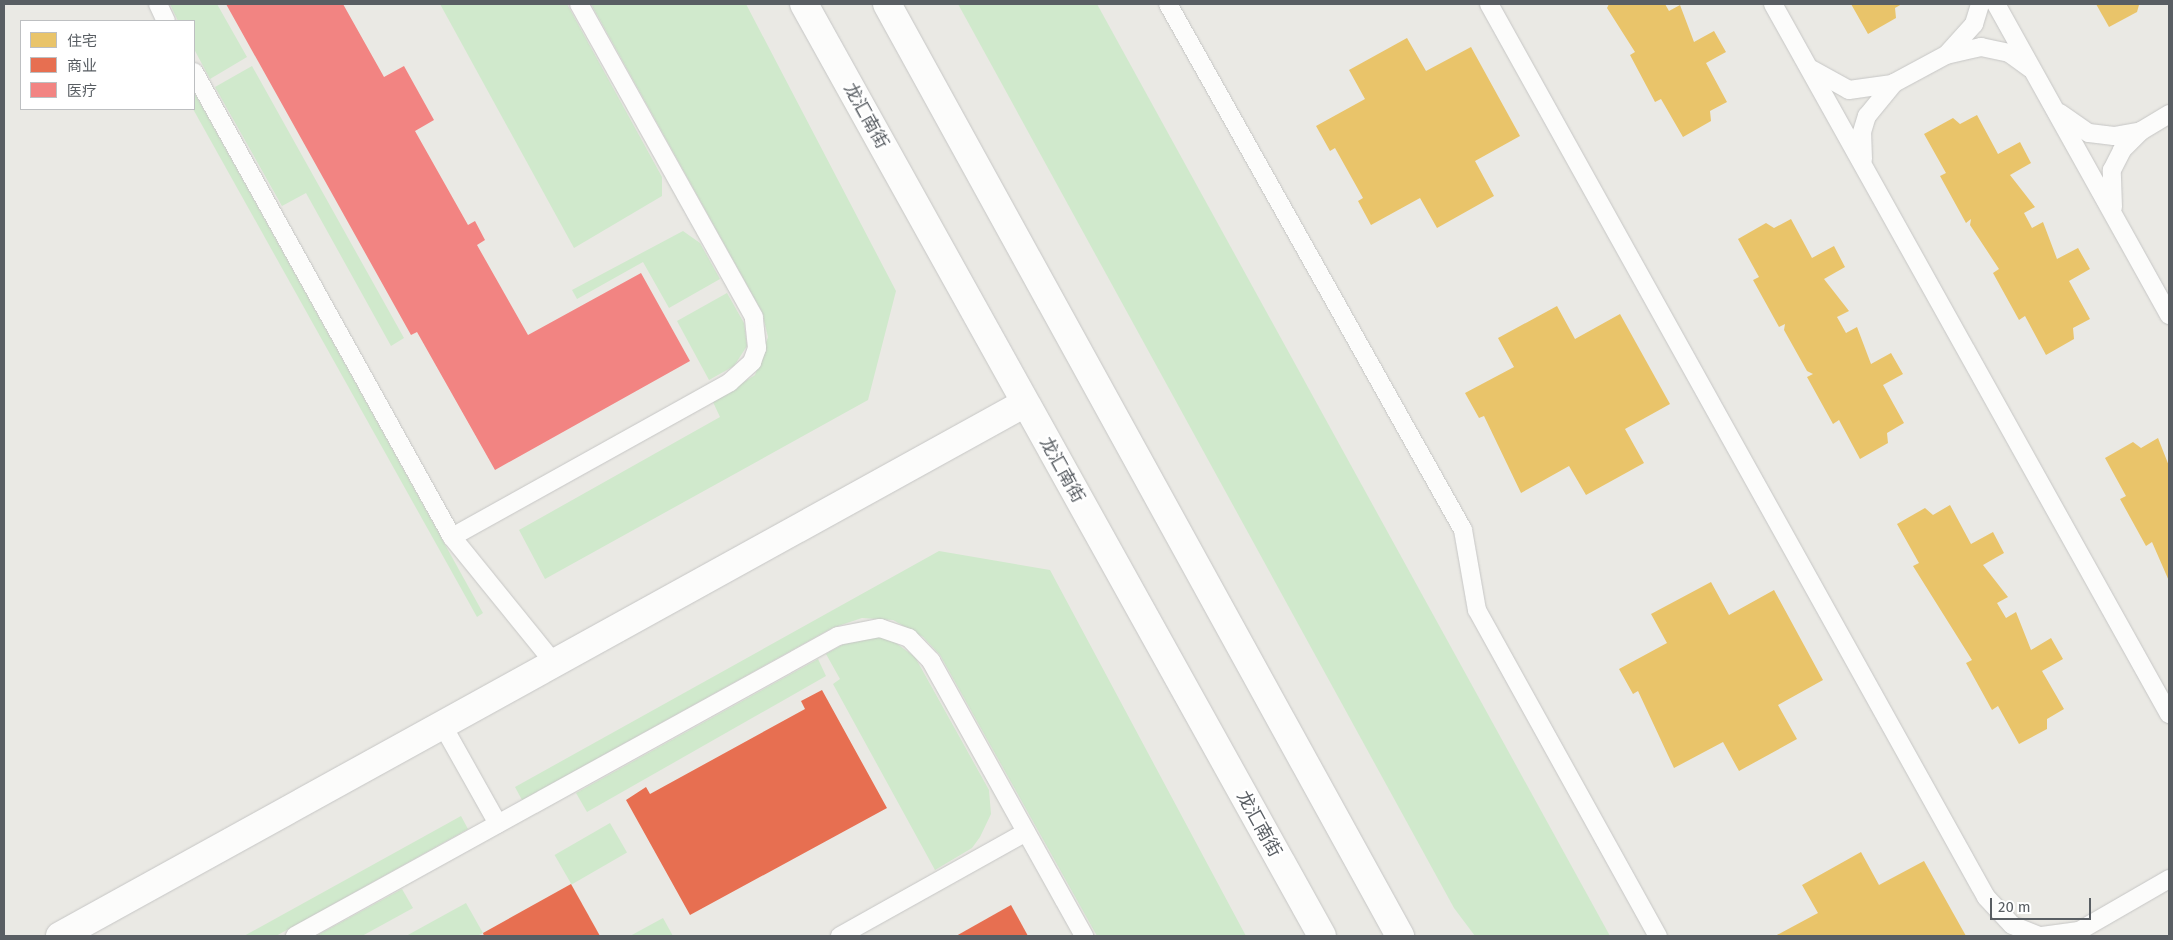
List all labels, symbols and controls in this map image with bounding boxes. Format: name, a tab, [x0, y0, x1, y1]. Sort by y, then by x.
legend	[20, 20, 195, 110]
text: 住宅	[67, 32, 97, 50]
text: 商业	[67, 57, 97, 75]
street label: 龙汇南街	[839, 79, 893, 153]
text: 医疗	[67, 82, 97, 100]
street label: 龙汇南街	[1035, 433, 1089, 507]
street label: 龙汇南街	[1232, 787, 1286, 861]
scale bar	[1993, 888, 2094, 920]
text: 20 m	[1998, 898, 2031, 916]

